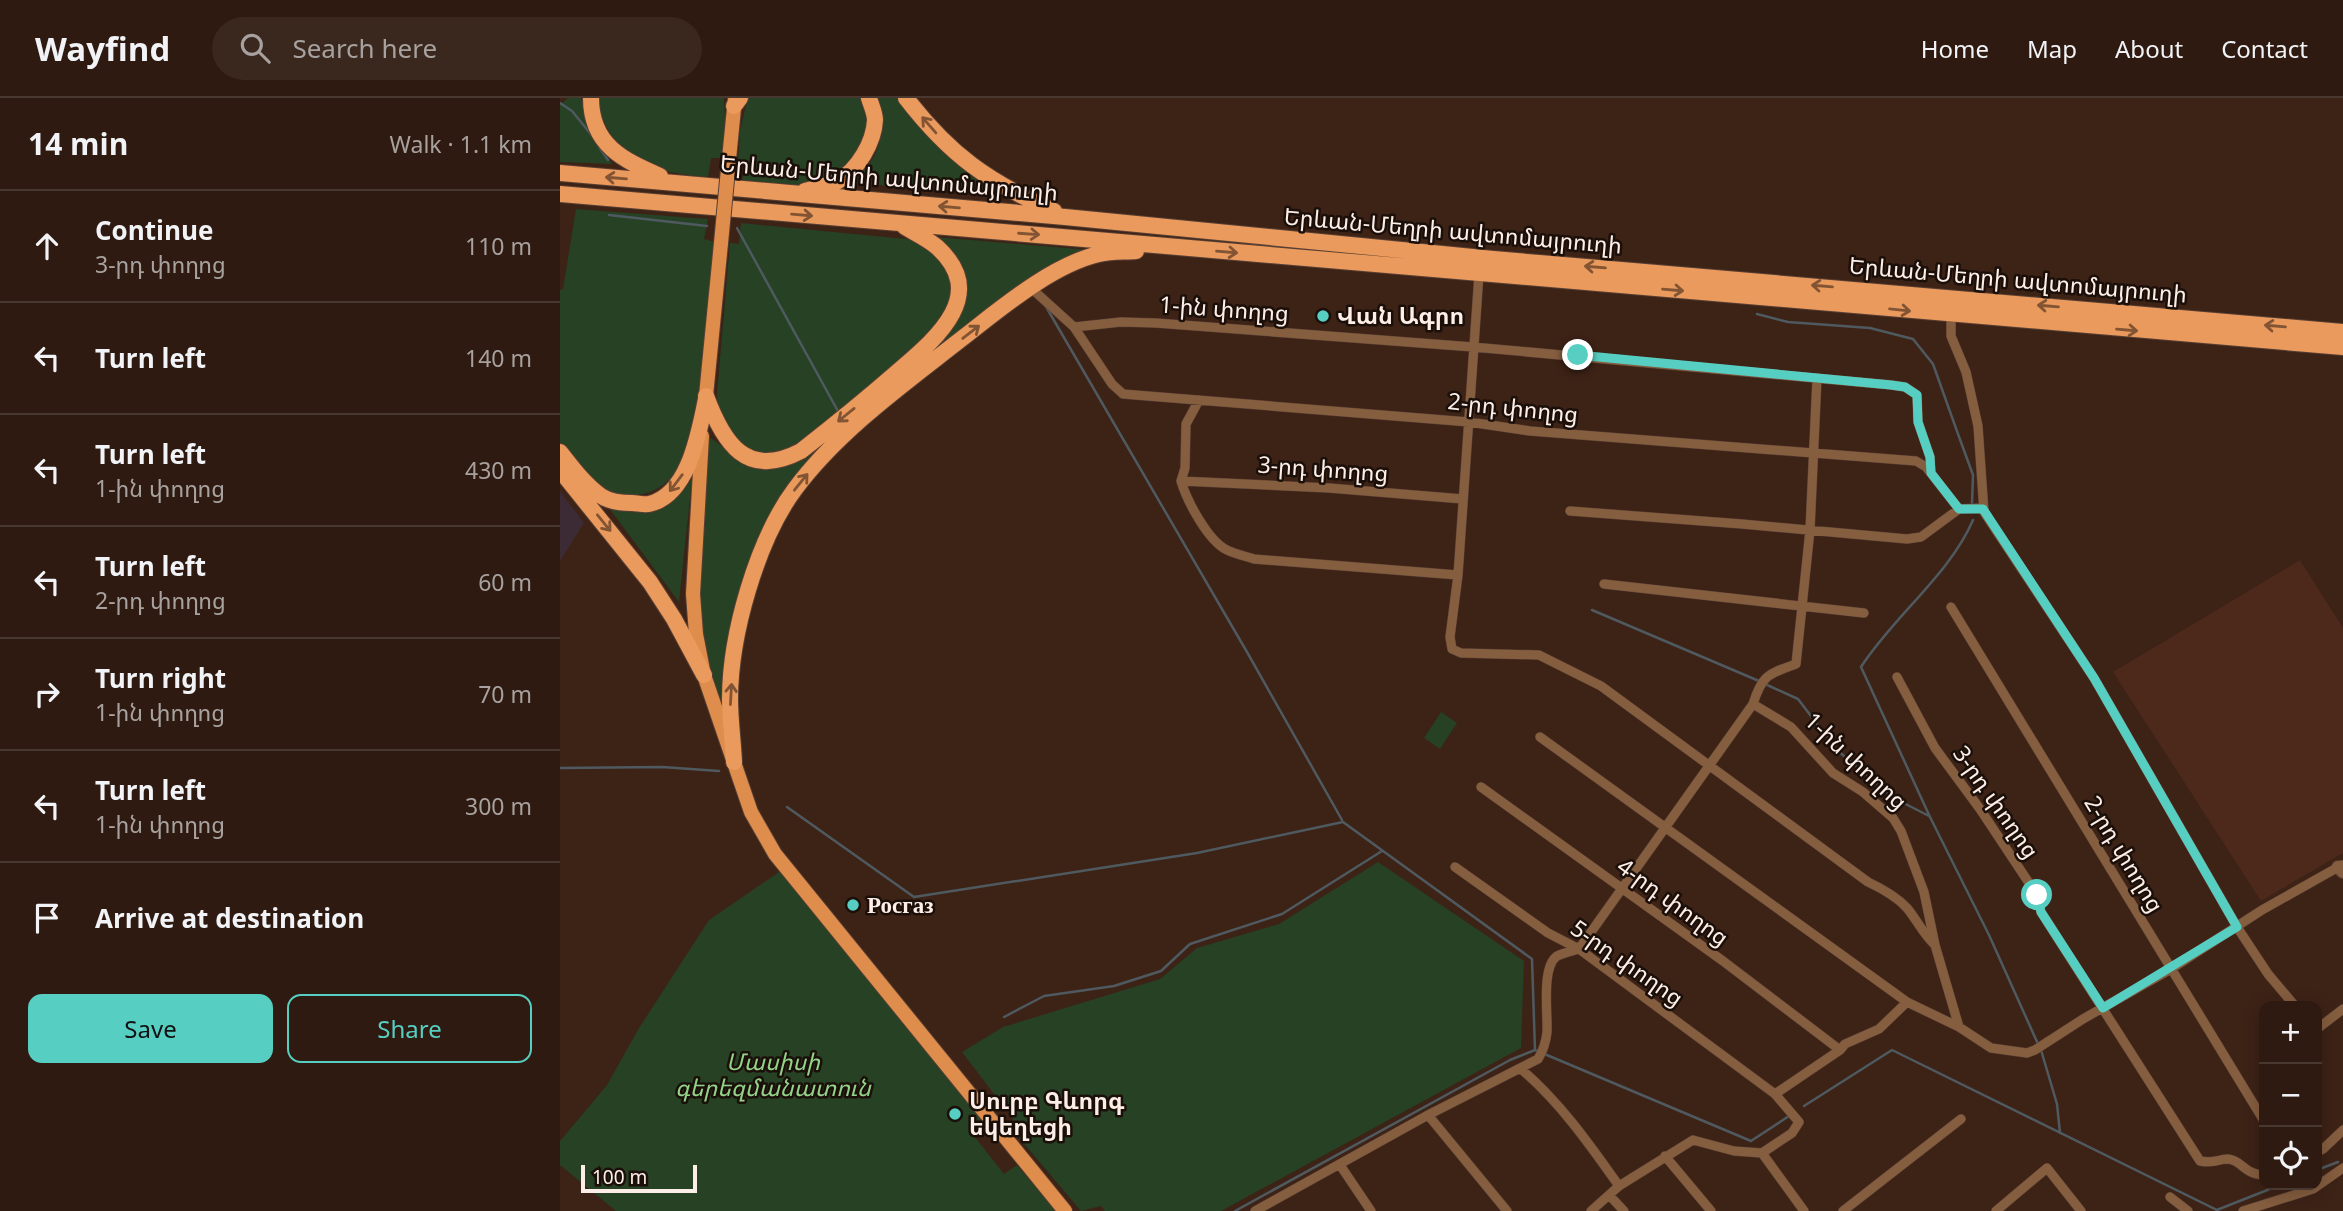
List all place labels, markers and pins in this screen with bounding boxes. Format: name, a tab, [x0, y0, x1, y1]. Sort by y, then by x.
place label: Վան Ագրո	[1337, 299, 1464, 331]
marker: Վան Ագրո	[1315, 308, 1331, 324]
place label: Росгаз	[867, 888, 933, 920]
marker: Росгаз	[845, 897, 861, 913]
place label: Սուրբ Գևորգ եկեղեցի	[969, 1084, 1125, 1142]
marker: Սուրբ Գևորգ եկեղեցի	[947, 1106, 963, 1122]

